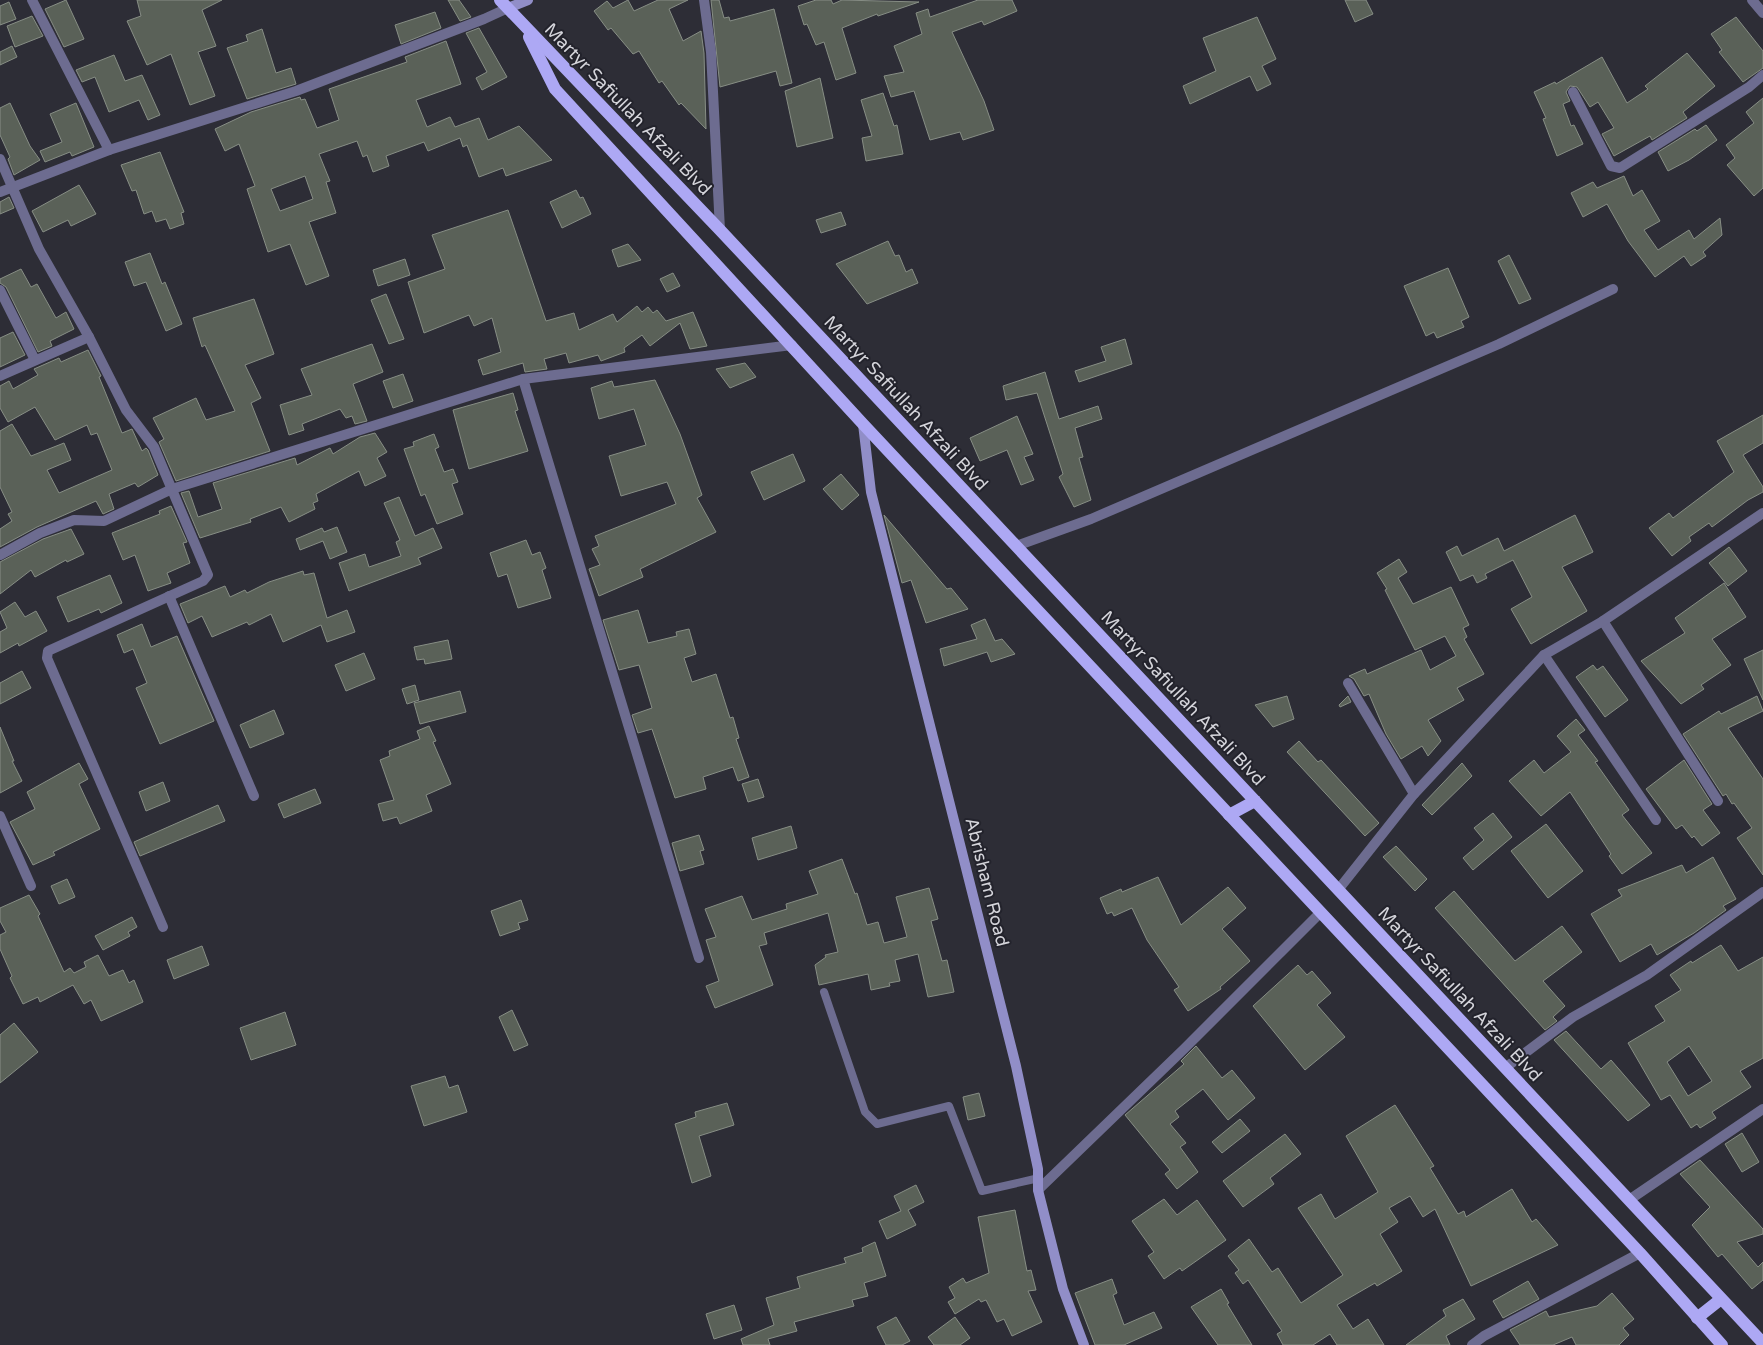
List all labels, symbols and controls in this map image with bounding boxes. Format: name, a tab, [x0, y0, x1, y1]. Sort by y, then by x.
street label: Martyr Safiullah Afzali Blvd	[540, 18, 716, 200]
street label: Martyr Safiullah Afzali Blvd	[819, 311, 993, 495]
street label: Martyr Safiullah Afzali Blvd	[1096, 606, 1270, 790]
street label: Abrisham Road	[960, 815, 1014, 949]
street label: Martyr Safiullah Afzali Blvd	[1373, 902, 1547, 1086]

